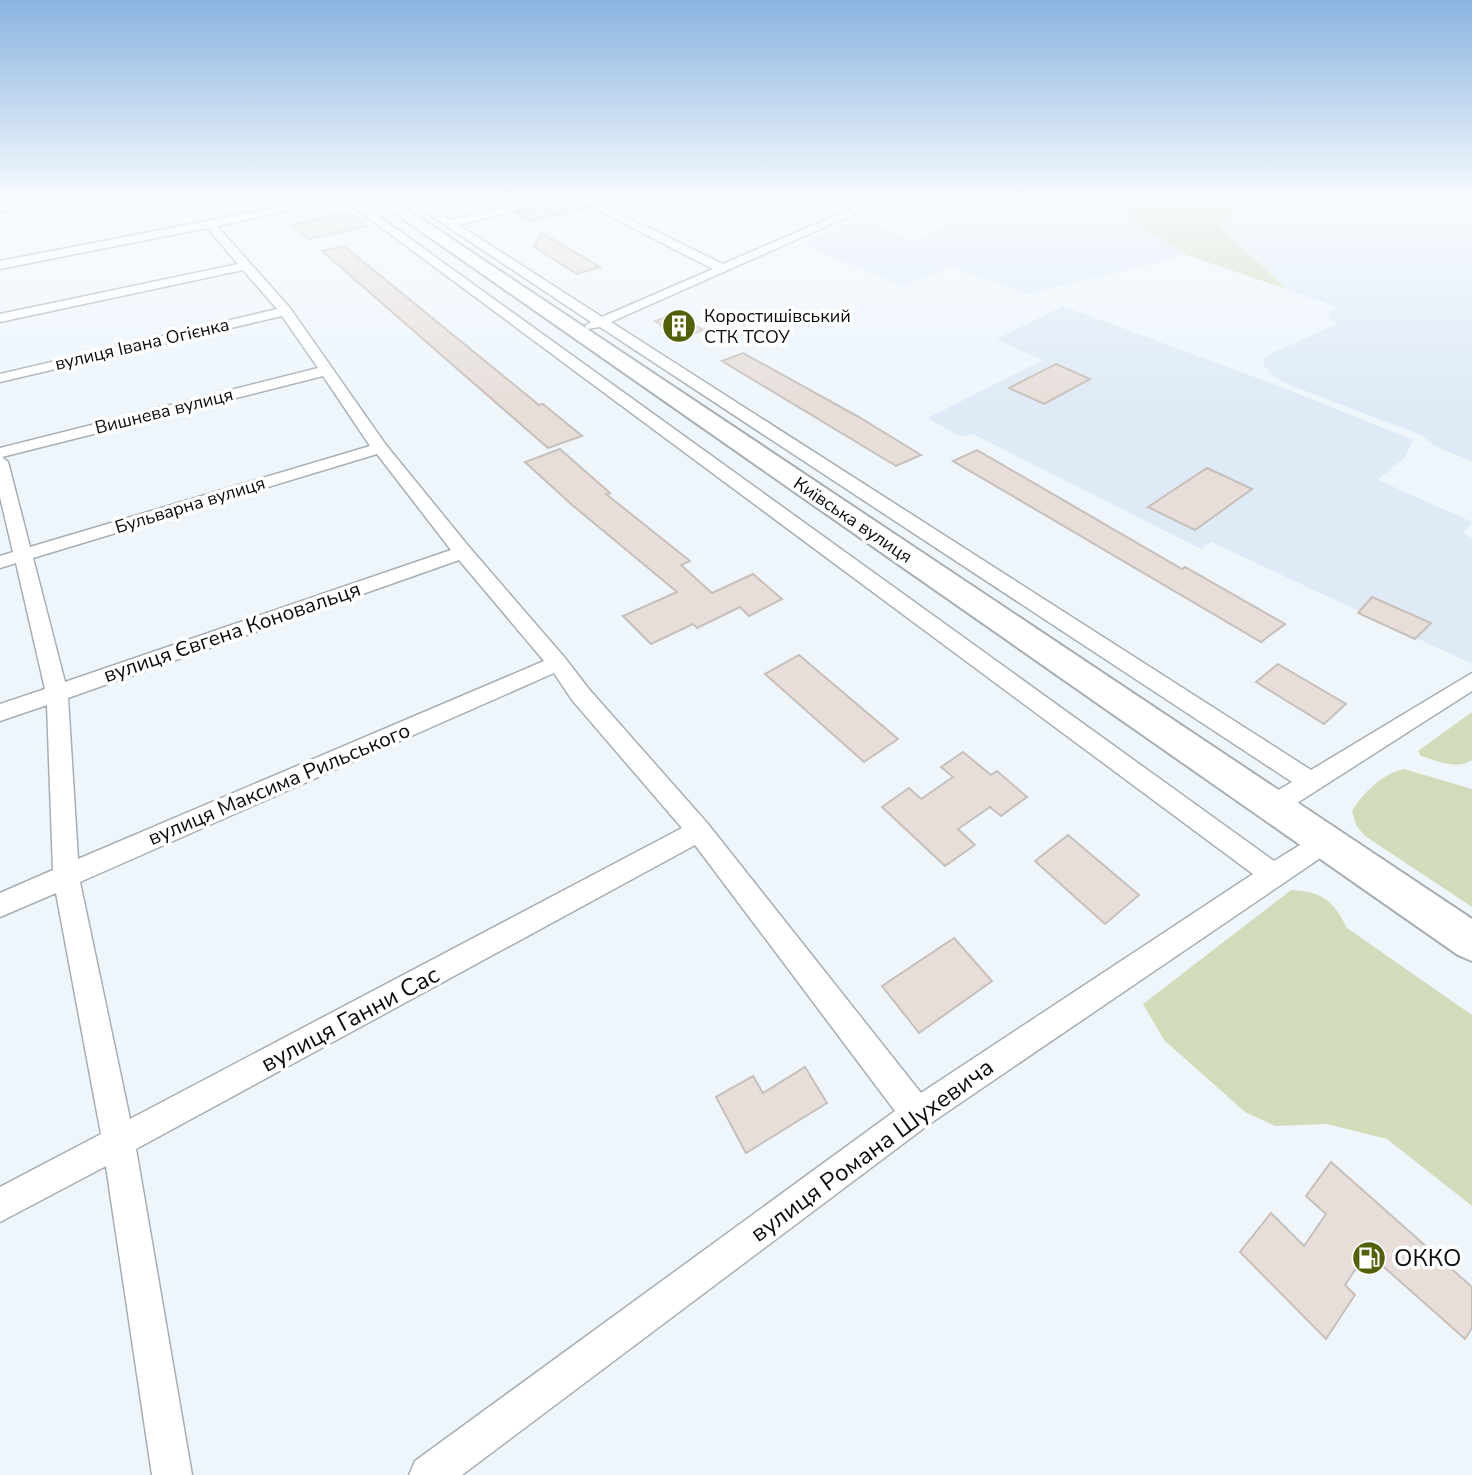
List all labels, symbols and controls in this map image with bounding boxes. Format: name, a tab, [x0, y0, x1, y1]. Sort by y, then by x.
place label: Коростишівський СТК ТСОУ	[704, 304, 851, 349]
building icon: Коростишівський СТК ТСОУ	[660, 307, 698, 345]
street label: вулиця Івана Огієнка	[52, 312, 232, 376]
street label: Вишнева вулиця	[92, 382, 236, 440]
street label: Бульварна вулиця	[112, 471, 268, 539]
street label: Київська вулиця	[789, 471, 917, 569]
street label: вулиця Євгена Коновальця	[100, 575, 364, 689]
street label: вулиця Максима Рильського	[144, 716, 414, 852]
street label: вулиця Ганни Сас	[255, 959, 445, 1079]
street label: вулиця Романа Шухевича	[744, 1051, 1000, 1249]
fuel station icon: ОККО	[1350, 1239, 1388, 1277]
place label: ОККО	[1394, 1242, 1461, 1274]

